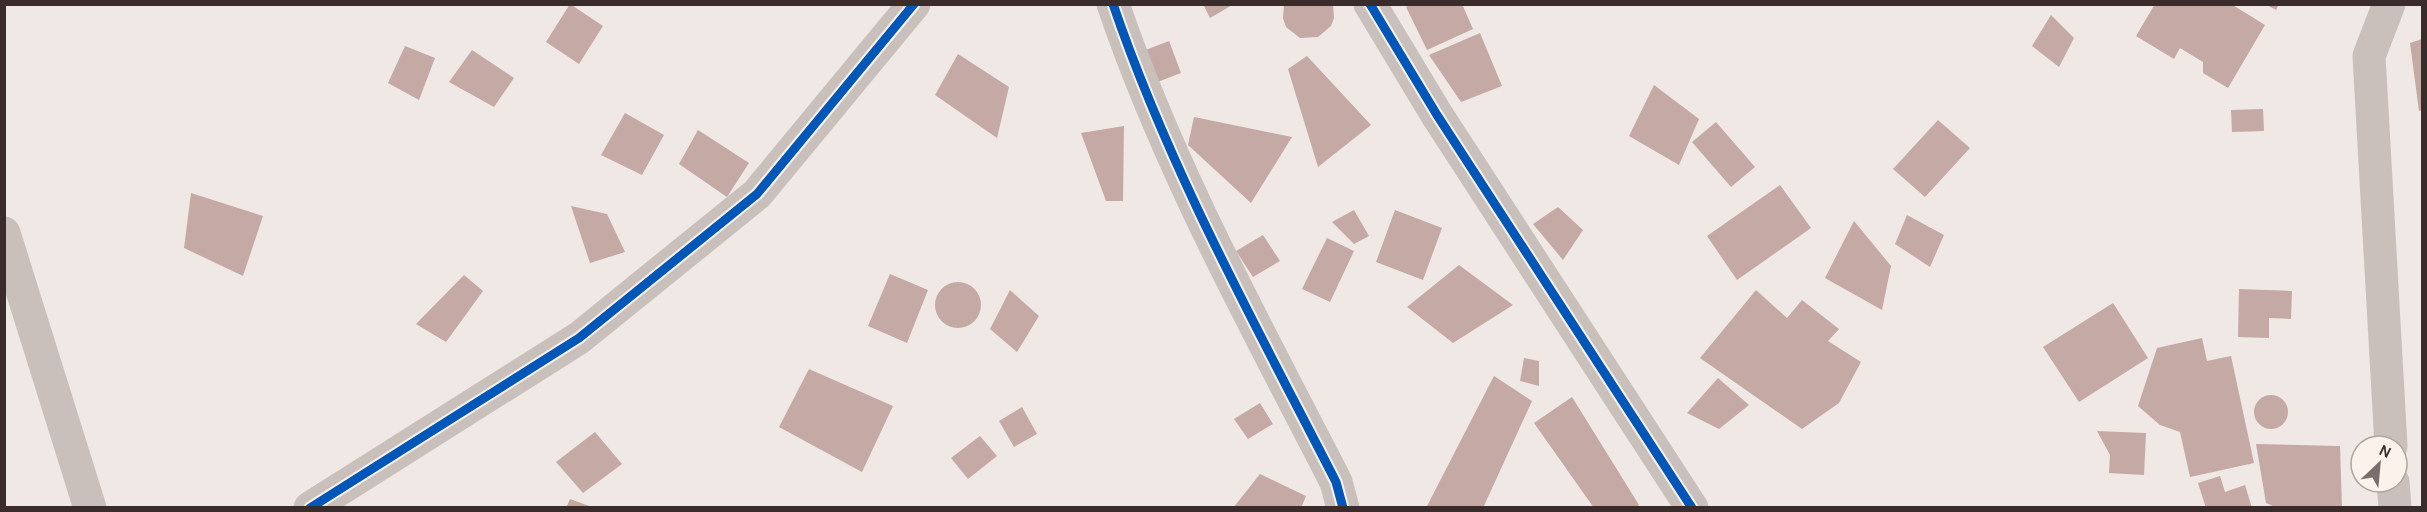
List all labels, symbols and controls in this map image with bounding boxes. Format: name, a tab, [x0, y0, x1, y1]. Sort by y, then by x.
north arrow	[2349, 434, 2409, 494]
text: N	[2376, 440, 2395, 462]

